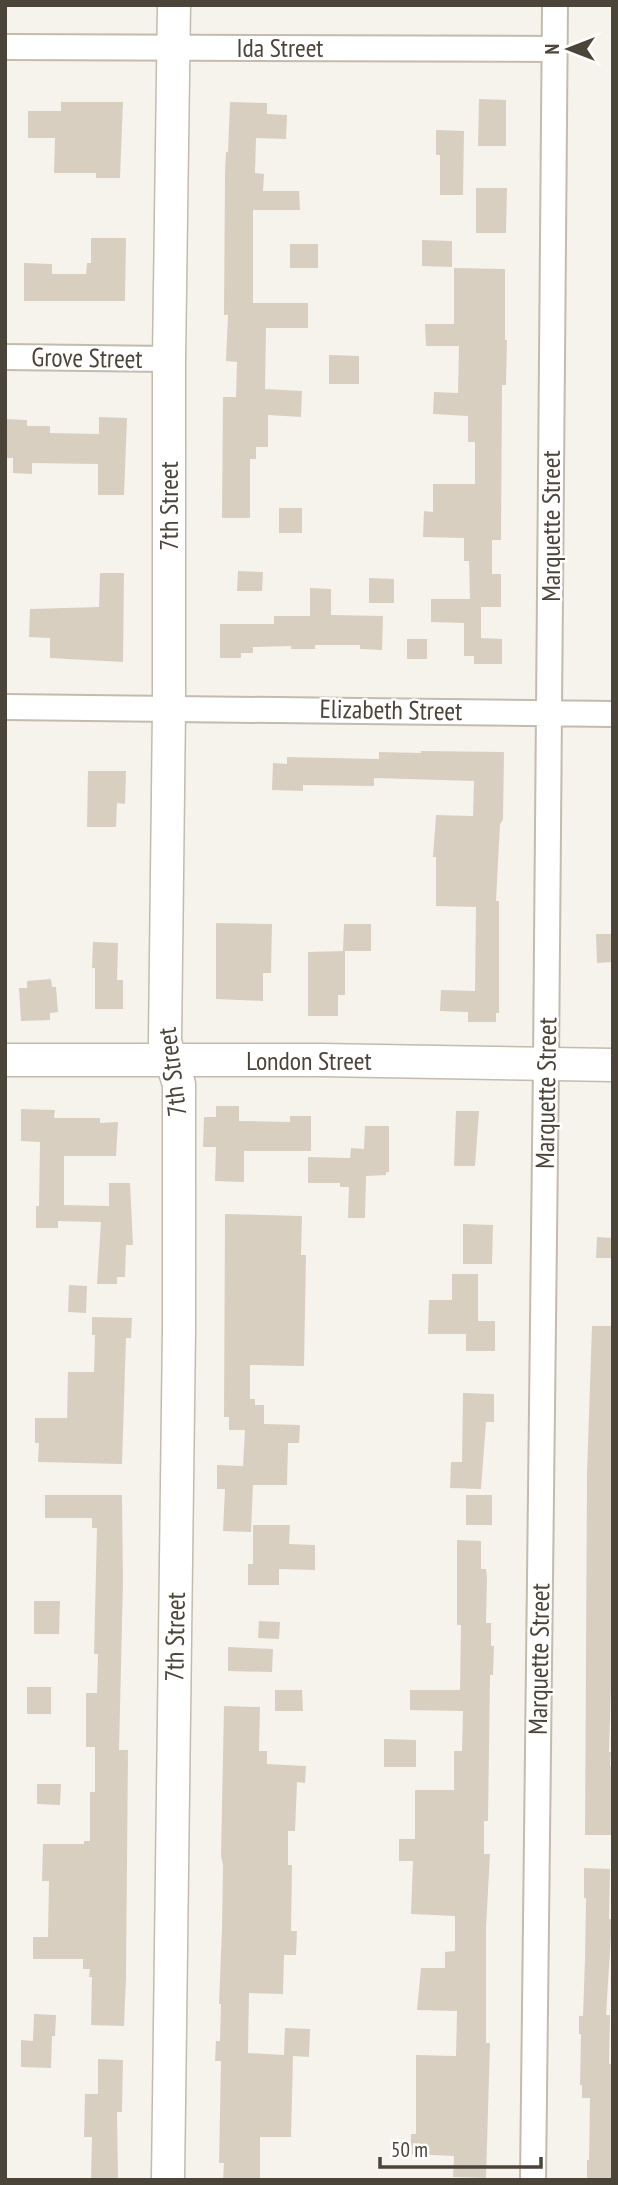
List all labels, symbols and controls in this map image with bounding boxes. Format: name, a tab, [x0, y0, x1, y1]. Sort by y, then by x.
north arrow	[534, 14, 604, 84]
street label: Ida Street	[236, 31, 324, 64]
text: N	[540, 44, 564, 54]
street label: Grove Street	[31, 340, 143, 375]
street label: Marquette Street	[534, 450, 567, 602]
street label: 7th Street	[152, 461, 185, 551]
street label: Elizabeth Street	[319, 692, 463, 727]
street label: Marquette Street	[528, 1017, 563, 1169]
street label: 7th Street	[150, 1026, 193, 1118]
street label: London Street	[246, 1044, 372, 1077]
street label: Marquette Street	[521, 1583, 556, 1735]
street label: 7th Street	[157, 1592, 192, 1682]
scale bar	[380, 2126, 541, 2170]
text: 50 m	[391, 2136, 428, 2163]

